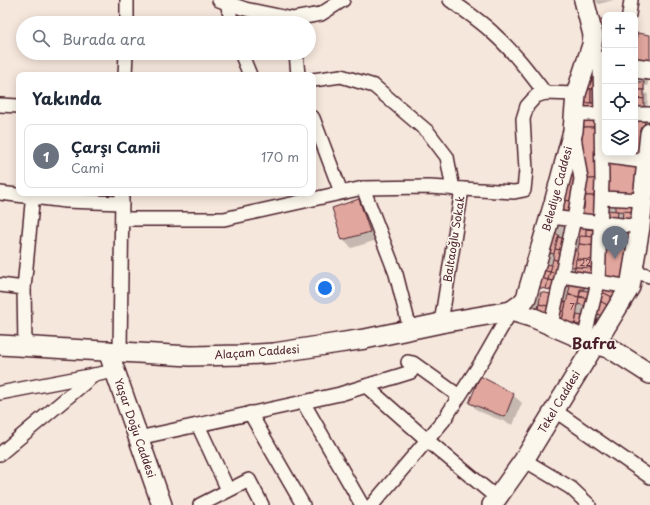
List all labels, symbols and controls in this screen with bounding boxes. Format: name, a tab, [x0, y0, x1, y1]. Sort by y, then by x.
map controls	[602, 12, 638, 156]
button: +	[602, 12, 638, 48]
search box	[16, 16, 316, 60]
icon: search	[30, 27, 52, 49]
text: Burada ara	[62, 27, 145, 50]
button: −	[602, 48, 638, 84]
button: locate	[602, 84, 638, 120]
text: Yakında	[32, 85, 102, 111]
button: layers	[602, 120, 638, 156]
text: Çarşı Camii	[71, 135, 160, 158]
street label: Belediye Caddesi	[537, 144, 576, 233]
text: 1	[43, 147, 49, 166]
text: 170 m	[261, 147, 299, 166]
text: Cami	[71, 158, 104, 177]
street label: Baltaoğlu Sokak	[438, 194, 469, 283]
pin: 1	[602, 226, 628, 259]
house number: 22	[579, 255, 591, 269]
your location	[315, 278, 335, 298]
house number: 7	[569, 299, 575, 313]
district label: Bafra	[572, 331, 617, 354]
street label: Alaçam Caddesi	[214, 340, 300, 363]
street label: Tekel Caddesi	[533, 367, 584, 436]
street label: Yaşar Doğu Caddesi	[110, 376, 161, 480]

